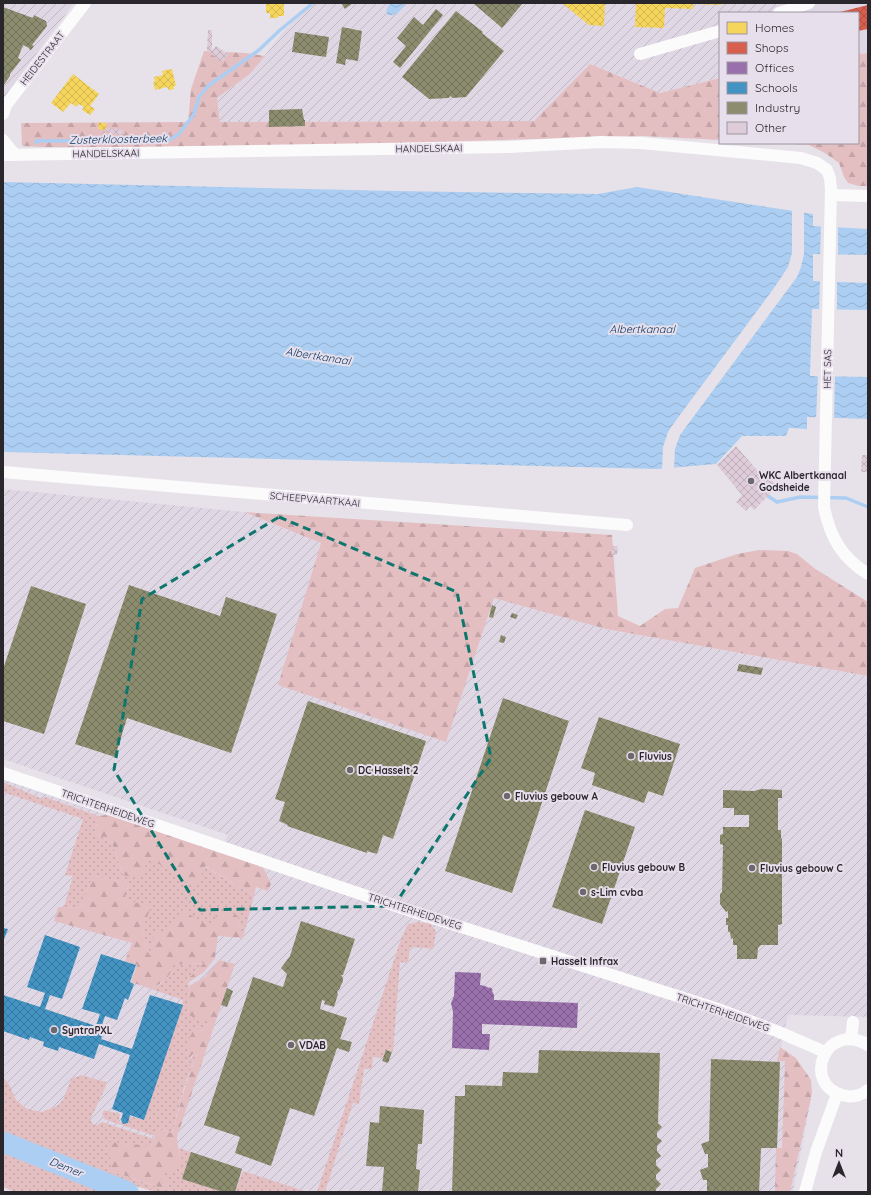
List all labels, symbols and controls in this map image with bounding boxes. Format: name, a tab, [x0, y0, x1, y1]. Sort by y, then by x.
legend	[719, 12, 859, 144]
text: Homes	[755, 20, 795, 35]
street label: HEIDESTRAAT	[17, 29, 68, 88]
text: Shops	[755, 40, 789, 55]
text: Offices	[755, 60, 794, 75]
text: Schools	[755, 80, 798, 95]
text: Industry	[755, 100, 800, 115]
text: Other	[755, 120, 787, 135]
water label: Zusterkloosterbeek	[69, 131, 168, 147]
street label: HANDELSKAAI	[395, 141, 463, 156]
street label: HANDELSKAAI	[72, 146, 140, 161]
water label: Albertkanaal	[609, 322, 676, 336]
water label: Albertkanaal	[285, 344, 353, 368]
street label: HET SAS	[821, 349, 834, 389]
place label: WKC Albertkanaal Godsheide	[759, 469, 847, 494]
marker: WKC Albertkanaal Godsheide	[746, 476, 756, 486]
street label: SCHEEPVAARTKAAI	[269, 489, 361, 510]
place label: Fluvius	[639, 750, 672, 763]
marker: Fluvius	[626, 751, 636, 761]
place label: DC Hasselt 2	[358, 764, 419, 777]
marker: DC Hasselt 2	[345, 765, 355, 775]
street label: TRICHTERHEIDEWEG	[59, 786, 156, 831]
place label: Fluvius gebouw A	[515, 790, 599, 803]
marker: Fluvius gebouw A	[502, 791, 512, 801]
place label: Fluvius gebouw B	[602, 861, 686, 874]
marker: Fluvius gebouw B	[589, 862, 599, 872]
place label: Fluvius gebouw C	[760, 862, 844, 875]
marker: Fluvius gebouw C	[747, 863, 757, 873]
place label: s-Lim cvba	[591, 886, 643, 899]
marker: s-Lim cvba	[578, 887, 588, 897]
street label: TRICHTERHEIDEWEG	[366, 890, 463, 933]
place label: Hasselt Infrax	[551, 955, 618, 968]
marker: Hasselt Infrax	[538, 956, 548, 966]
street label: TRICHTERHEIDEWEG	[674, 990, 771, 1035]
place label: SyntraPXL	[62, 1024, 113, 1037]
marker: SyntraPXL	[49, 1025, 59, 1035]
place label: VDAB	[299, 1039, 326, 1052]
marker: VDAB	[286, 1040, 296, 1050]
north arrow	[819, 1143, 859, 1183]
text: N	[835, 1146, 843, 1160]
water label: Demer	[47, 1154, 86, 1181]

